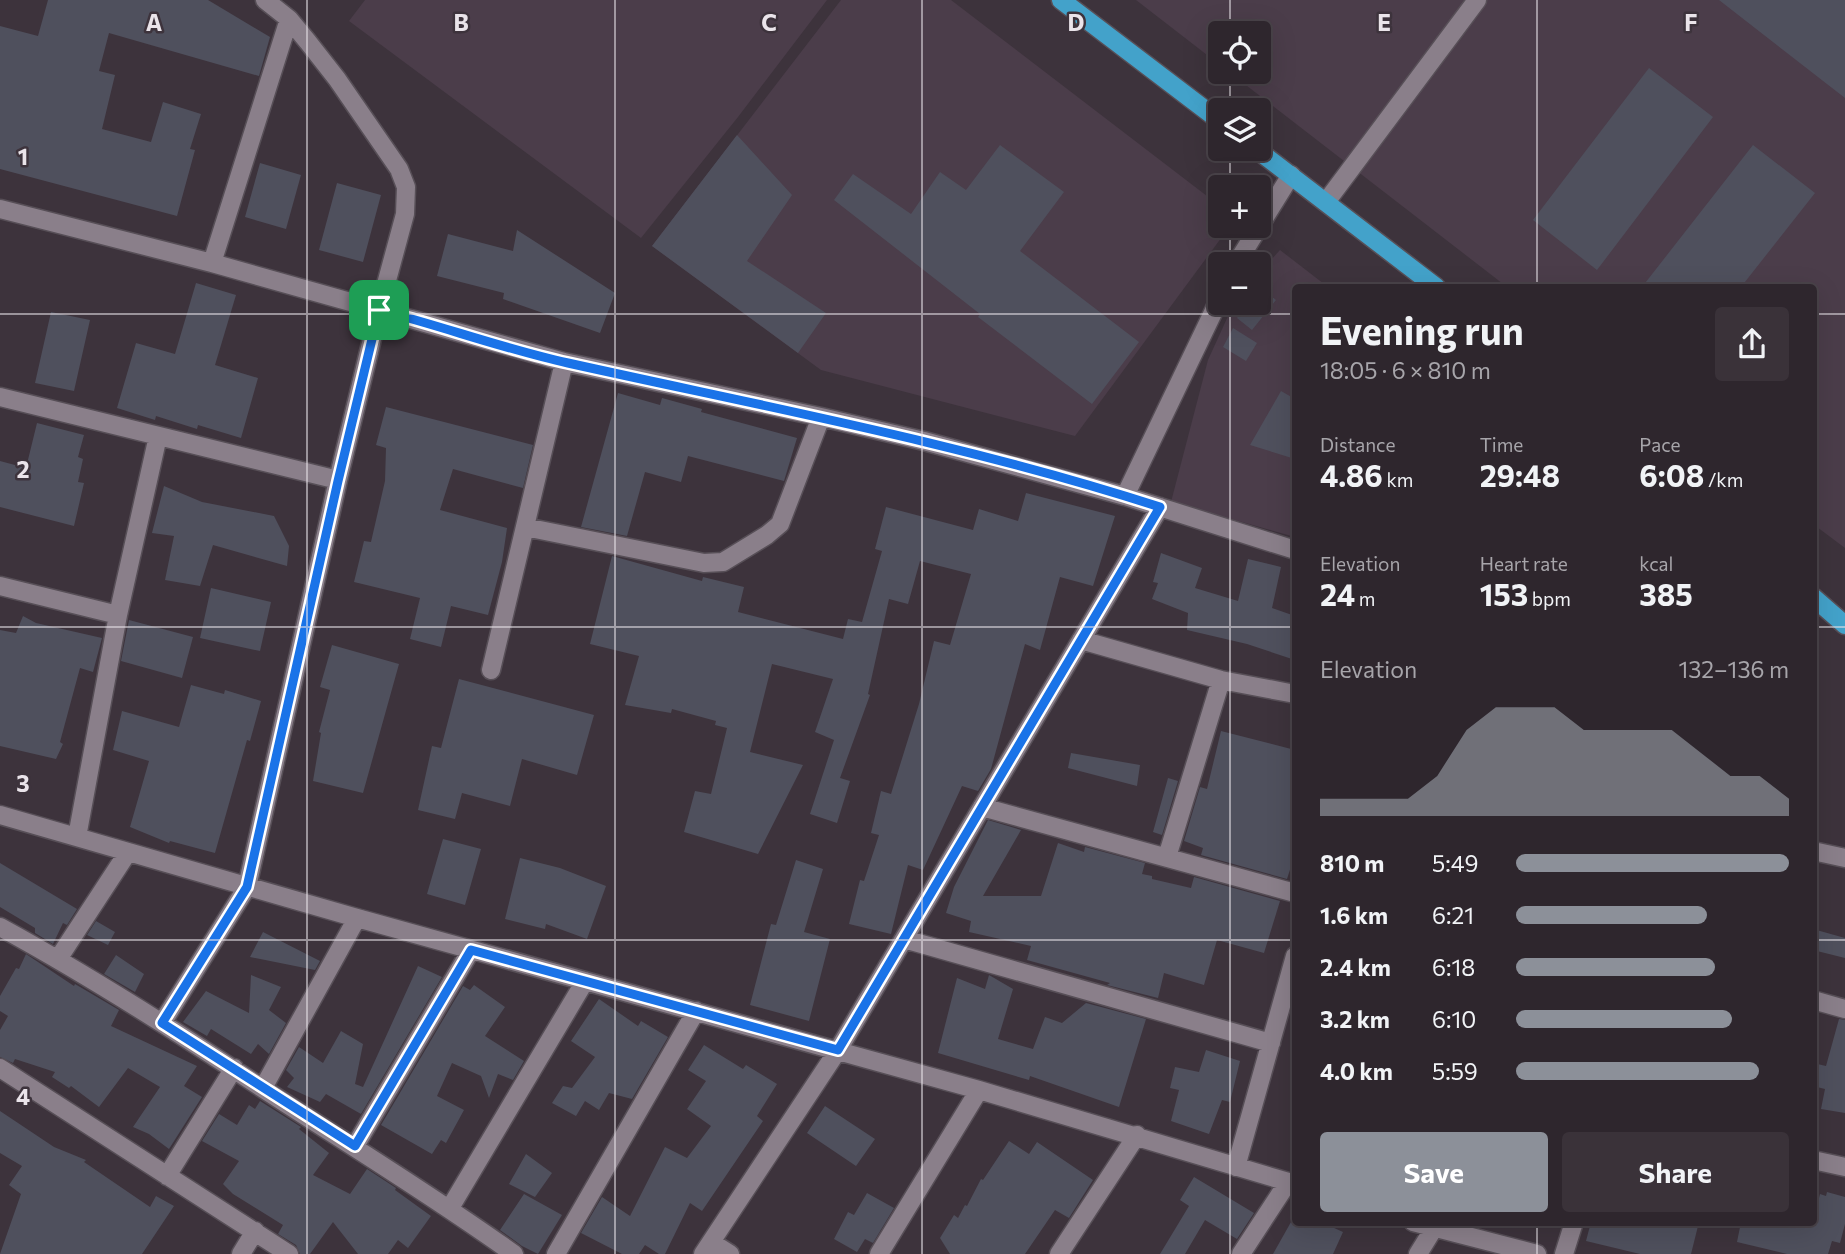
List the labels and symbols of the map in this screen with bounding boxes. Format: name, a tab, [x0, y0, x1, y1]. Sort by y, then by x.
text: A	[146, 8, 163, 36]
text: B	[453, 8, 469, 36]
text: C	[761, 8, 777, 36]
text: D	[1068, 8, 1085, 36]
text: E	[1377, 8, 1391, 36]
text: F	[1684, 8, 1698, 36]
text: 1	[18, 142, 28, 170]
pin	[349, 280, 409, 340]
text: 2	[16, 455, 30, 483]
text: 3	[16, 769, 30, 797]
text: 4	[16, 1082, 30, 1110]

